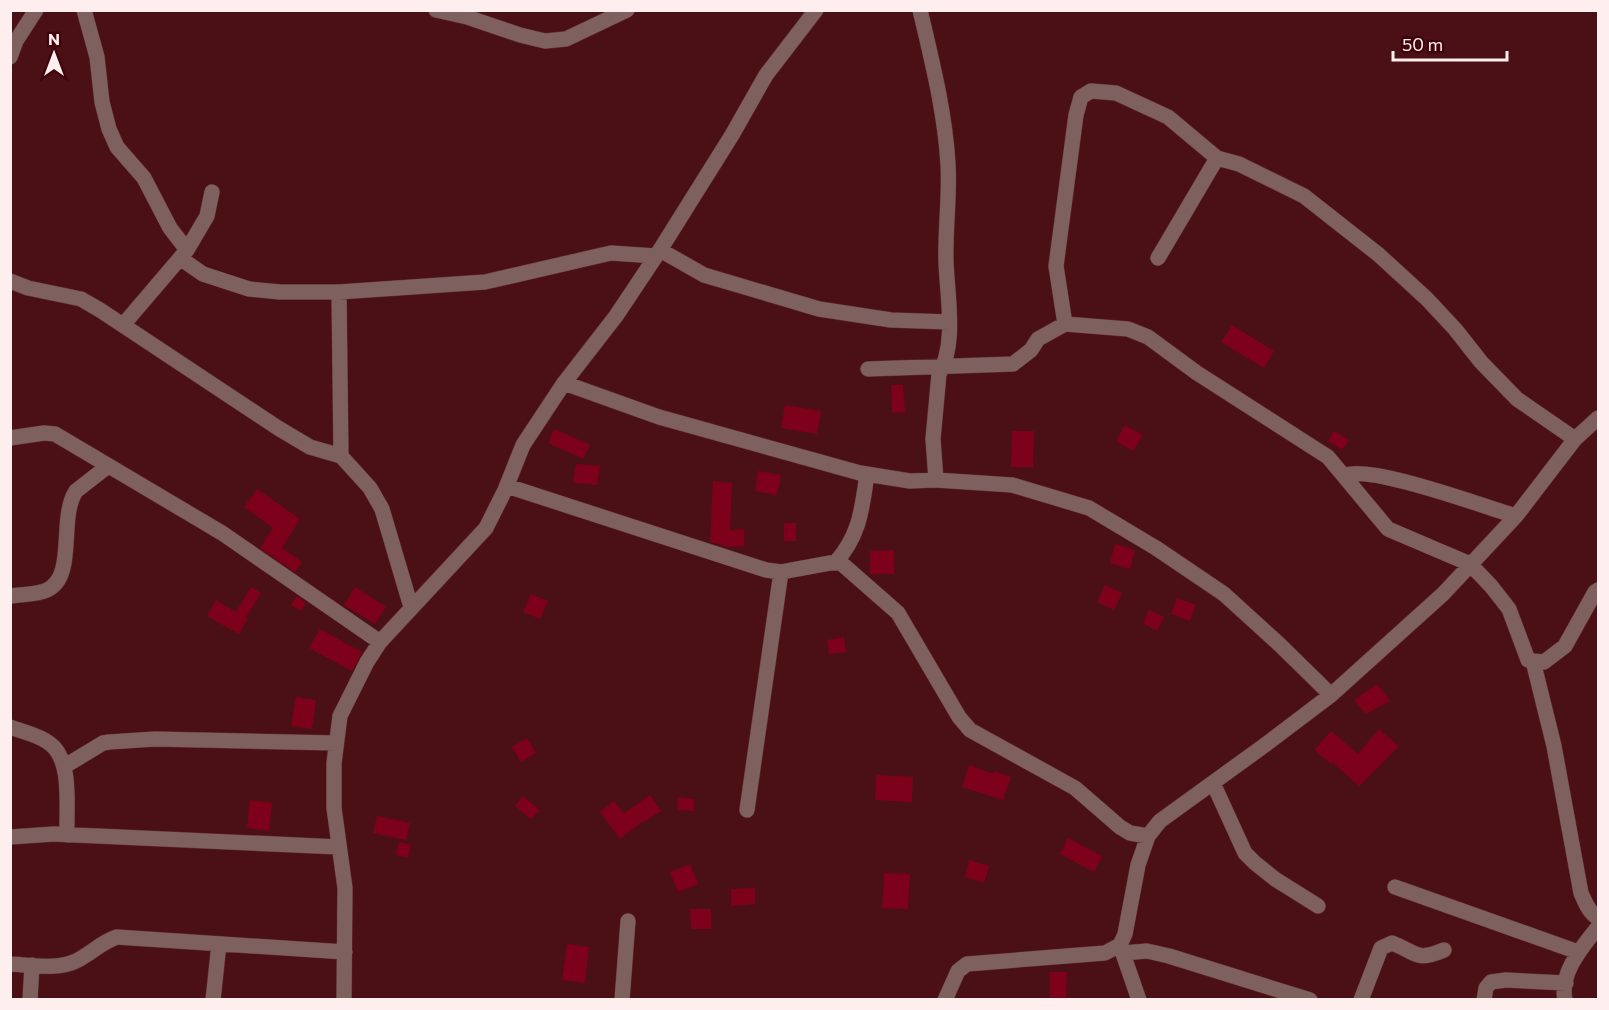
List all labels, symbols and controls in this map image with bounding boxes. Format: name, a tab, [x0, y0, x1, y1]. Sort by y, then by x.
north arrow	[24, 24, 84, 84]
scale bar	[1393, 24, 1507, 62]
text: N	[48, 29, 60, 48]
text: 50 m	[1402, 33, 1443, 55]

